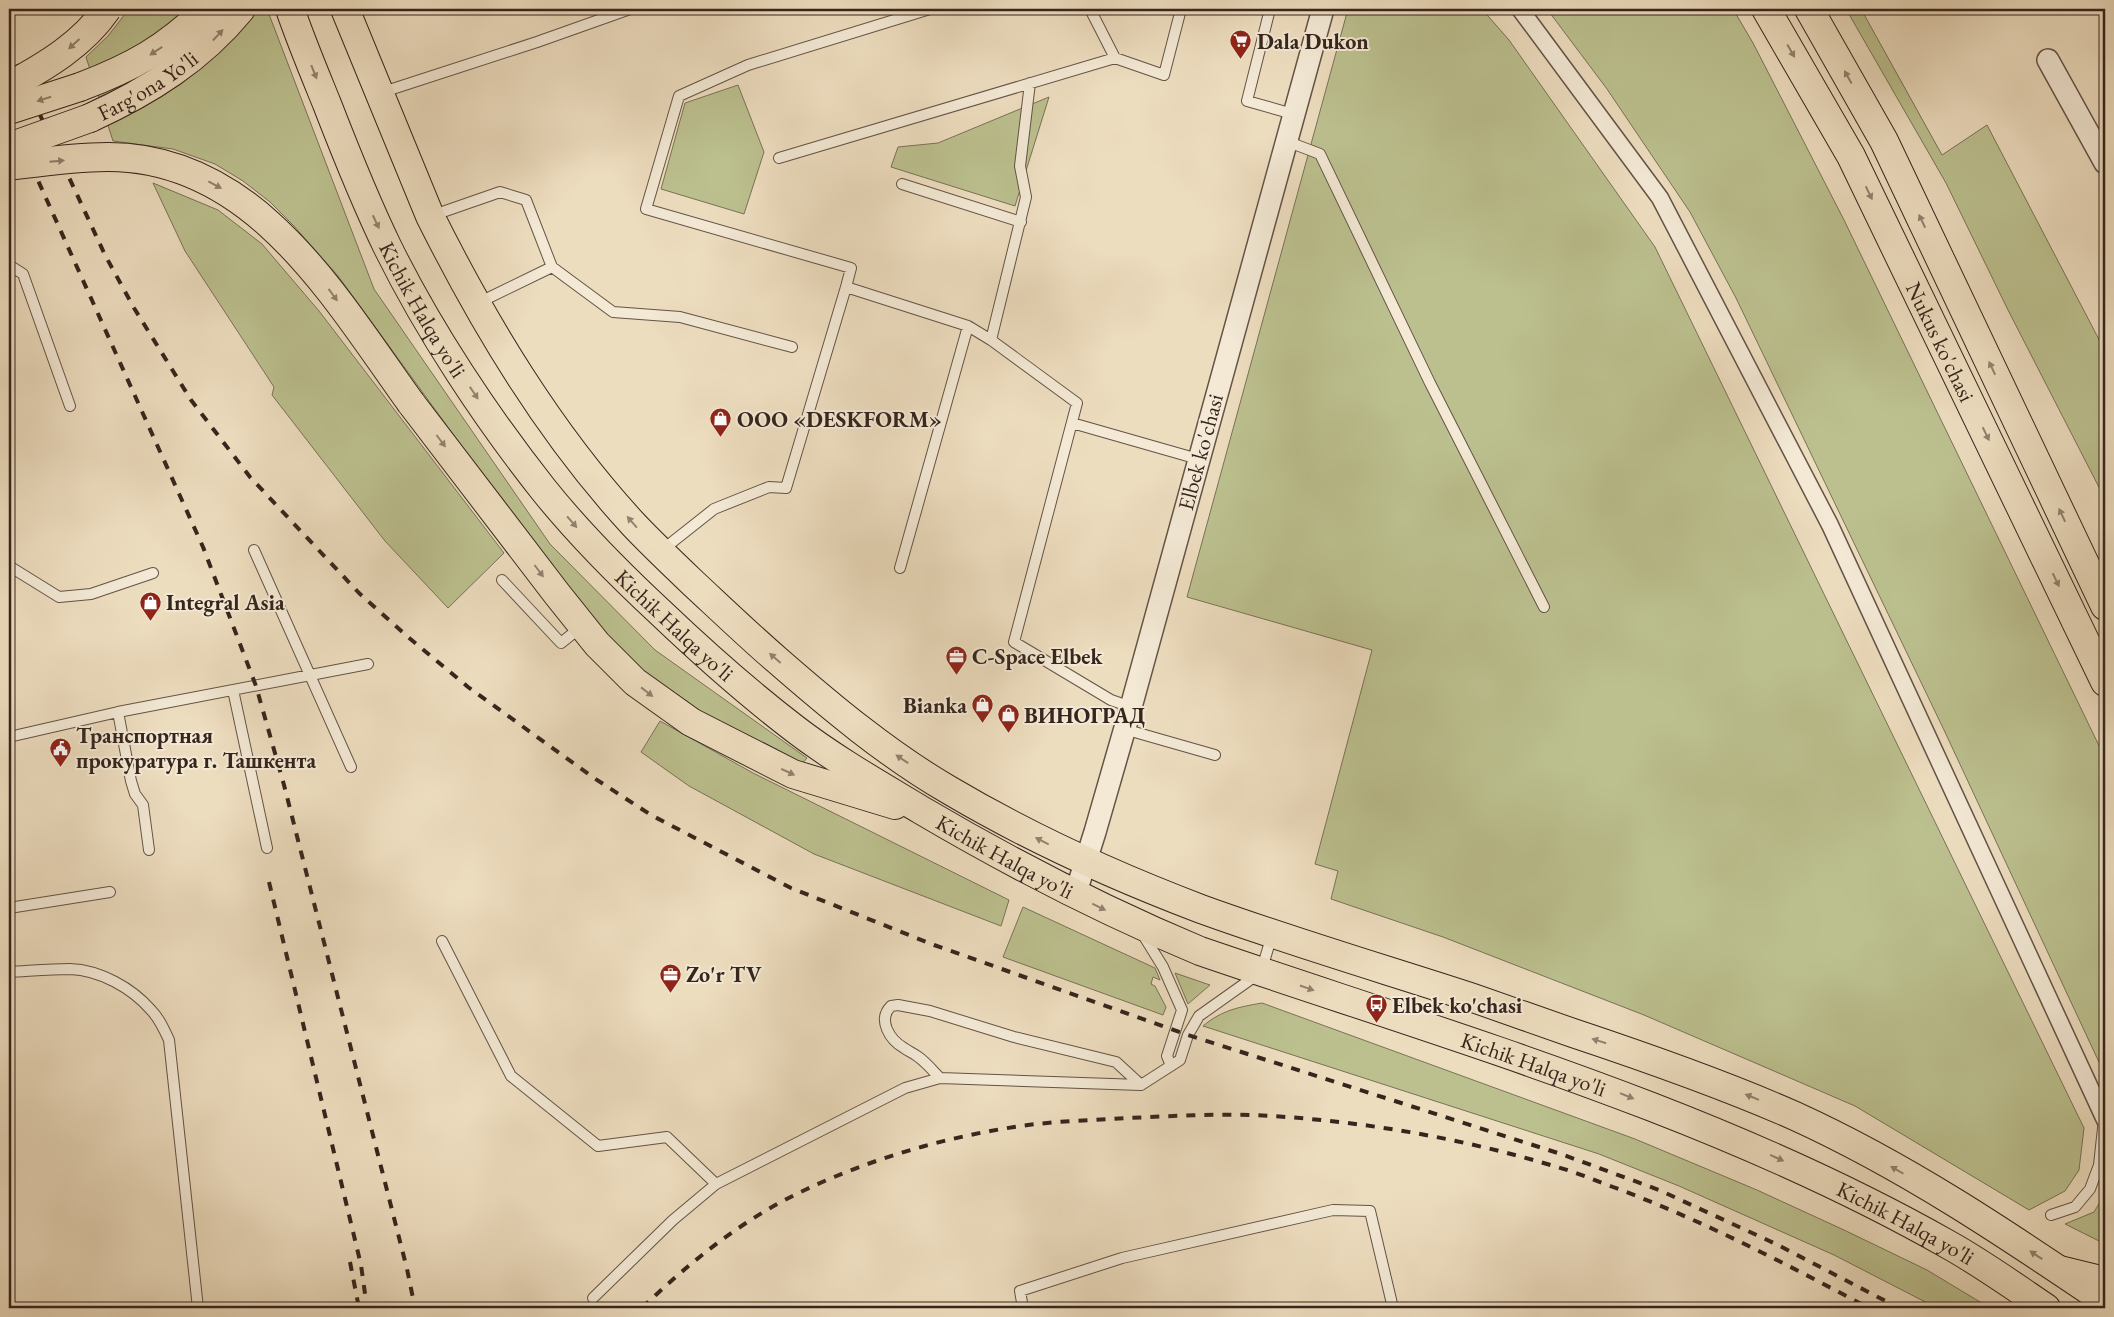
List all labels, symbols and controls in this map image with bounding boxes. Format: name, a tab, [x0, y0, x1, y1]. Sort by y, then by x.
place label: Dala Dukon	[1257, 27, 1369, 56]
one-way arrow	[212, 29, 224, 41]
supermarket icon: Dala Dukon	[1229, 29, 1253, 60]
one-way arrow	[68, 38, 80, 50]
street label: Farg'ona Yo'li	[93, 44, 204, 127]
one-way arrow	[1786, 44, 1795, 58]
one-way arrow	[149, 46, 162, 56]
one-way arrow	[310, 64, 318, 79]
one-way arrow	[1843, 70, 1852, 83]
one-way arrow	[36, 95, 51, 103]
one-way arrow	[49, 157, 65, 165]
one-way arrow	[208, 180, 222, 189]
one-way arrow	[1866, 186, 1874, 200]
one-way arrow	[1918, 214, 1926, 228]
one-way arrow	[372, 215, 380, 229]
street label: Kichik Halqa yo'li	[372, 237, 473, 383]
street label: Nukus ko'chasi	[1899, 277, 1981, 407]
one-way arrow	[327, 288, 338, 301]
one-way arrow	[1988, 361, 1996, 375]
one-way arrow	[470, 386, 479, 399]
street label: Elbek ko'chasi	[1171, 391, 1230, 514]
place label: ООО «DESKFORM»	[737, 405, 942, 434]
shop icon: ООО «DESKFORM»	[709, 407, 733, 438]
one-way arrow	[1982, 427, 1990, 441]
one-way arrow	[436, 434, 446, 448]
one-way arrow	[2057, 508, 2065, 522]
one-way arrow	[566, 516, 578, 528]
one-way arrow	[626, 516, 637, 529]
street label: Kichik Halqa yo'li	[609, 563, 740, 688]
one-way arrow	[534, 564, 545, 577]
one-way arrow	[2053, 573, 2061, 587]
place label: Integral Asia	[166, 588, 285, 617]
shop icon: Integral Asia	[138, 590, 162, 621]
place label: C-Space Elbek	[972, 642, 1103, 671]
office icon: C-Space Elbek	[944, 644, 968, 675]
one-way arrow	[769, 653, 781, 664]
one-way arrow	[640, 686, 653, 697]
place label: Bianka	[903, 691, 967, 720]
shop icon: Bianka	[971, 693, 995, 724]
place label: ВИНОГРАД	[1024, 701, 1145, 730]
shop icon: ВИНОГРАД	[996, 703, 1020, 734]
place label: Транспортная прокуратура г. Ташкента	[76, 721, 316, 775]
public building icon: Транспортная прокуратура г. Ташкента	[48, 736, 72, 767]
one-way arrow	[896, 754, 909, 764]
one-way arrow	[781, 768, 795, 776]
street label: Kichik Halqa yo'li	[931, 808, 1078, 906]
one-way arrow	[1035, 837, 1050, 845]
one-way arrow	[1092, 903, 1106, 911]
place label: Zo'r TV	[686, 960, 762, 989]
office icon: Zo'r TV	[658, 962, 682, 993]
one-way arrow	[1300, 984, 1315, 992]
place label: Elbek ko'chasi	[1392, 991, 1523, 1020]
bus stop icon: Elbek ko'chasi	[1364, 993, 1388, 1024]
street label: Kichik Halqa yo'li	[1457, 1025, 1610, 1103]
one-way arrow	[1591, 1037, 1606, 1045]
one-way arrow	[1620, 1093, 1634, 1101]
one-way arrow	[1745, 1093, 1759, 1101]
one-way arrow	[1770, 1155, 1784, 1163]
one-way arrow	[1890, 1165, 1904, 1174]
street label: Kichik Halqa yo'li	[1832, 1175, 1980, 1272]
one-way arrow	[2029, 1250, 2042, 1259]

